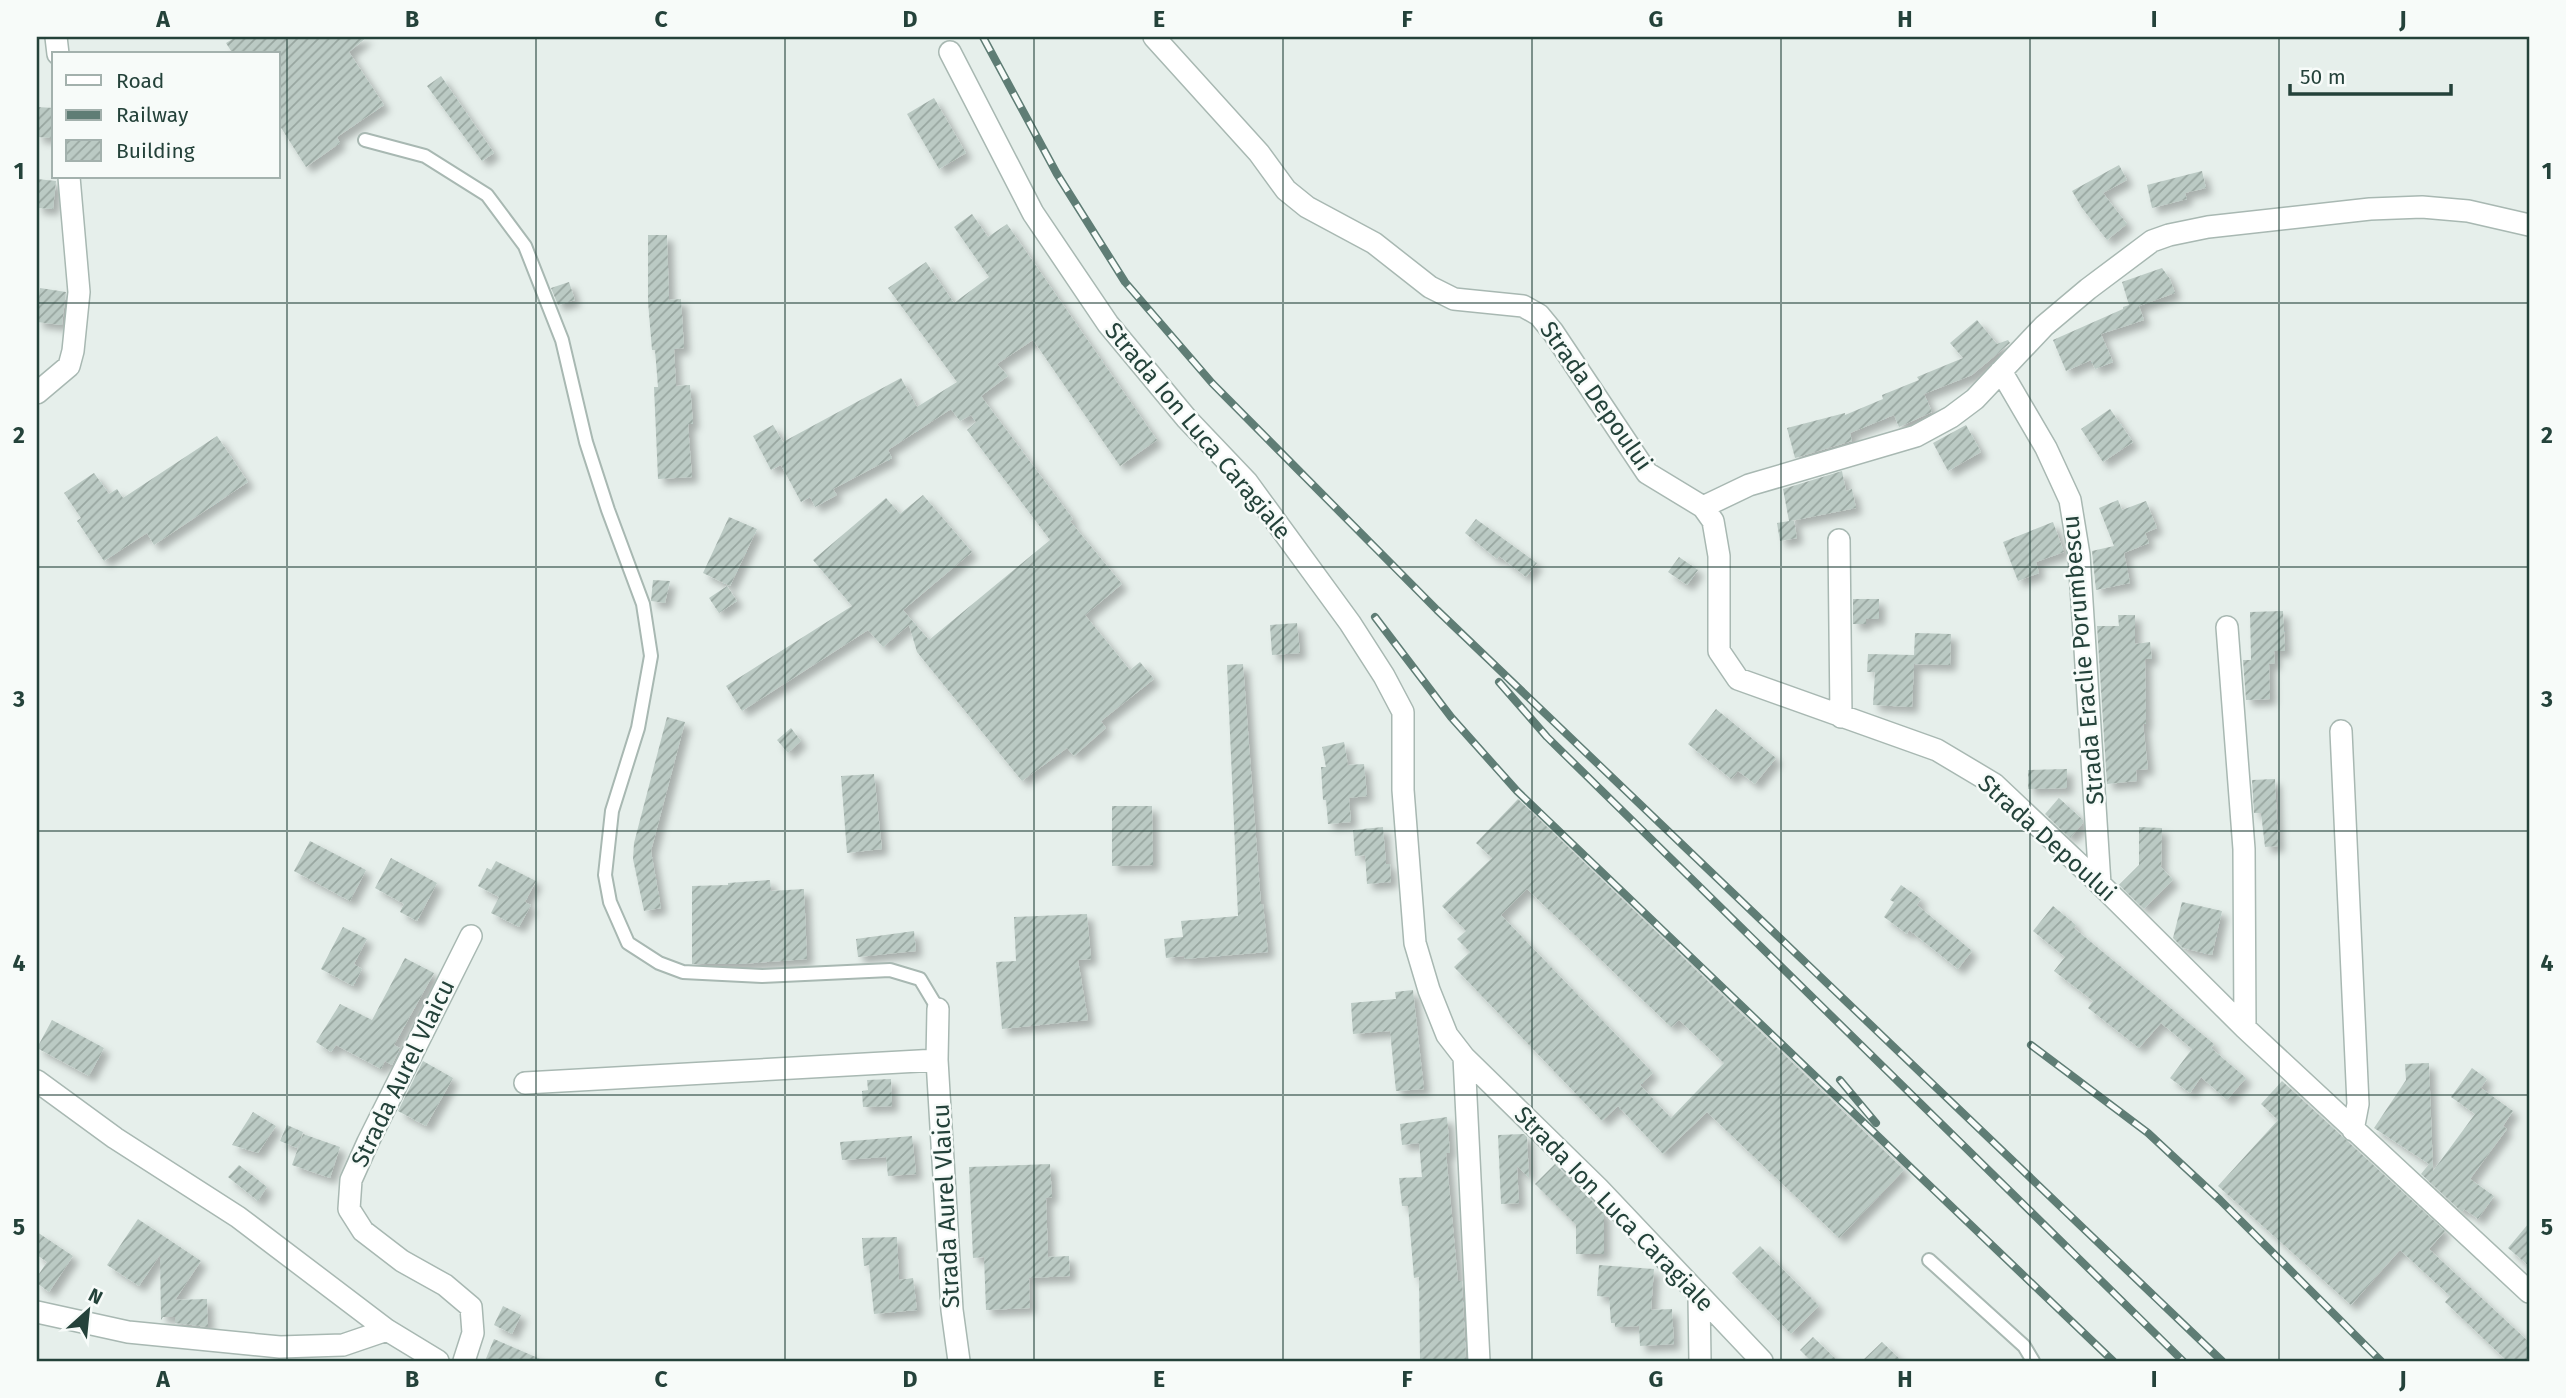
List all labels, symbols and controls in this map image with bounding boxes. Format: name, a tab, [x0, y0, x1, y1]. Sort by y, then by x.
text: A	[155, 5, 170, 33]
text: B	[405, 5, 419, 33]
text: C	[654, 5, 668, 33]
text: D	[903, 5, 918, 33]
text: E	[1153, 5, 1165, 33]
text: F	[1401, 5, 1413, 33]
text: G	[1649, 5, 1663, 33]
text: H	[1897, 5, 1913, 33]
text: I	[2151, 5, 2157, 33]
text: J	[2398, 5, 2407, 33]
legend	[52, 52, 280, 178]
scale bar	[2290, 52, 2450, 96]
text: 50 m	[2300, 64, 2346, 90]
text: Road	[116, 68, 164, 94]
text: Railway	[116, 102, 189, 128]
text: Building	[116, 138, 195, 164]
text: 1	[14, 157, 24, 185]
text: 1	[2542, 157, 2552, 185]
street label: Strada Depoului	[1534, 316, 1658, 476]
street label: Strada Ion Luca Caragiale	[1099, 317, 1297, 545]
text: 2	[13, 421, 25, 449]
text: 2	[2541, 421, 2553, 449]
street label: Strada Eraclie Porumbescu	[2056, 514, 2110, 806]
text: 3	[12, 685, 25, 713]
text: 3	[2540, 685, 2553, 713]
street label: Strada Depoului	[1972, 769, 2122, 907]
text: 4	[13, 949, 26, 977]
text: 4	[2541, 949, 2554, 977]
street label: Strada Aurel Vlaicu	[345, 975, 461, 1171]
street label: Strada Ion Luca Caragiale	[1509, 1101, 1719, 1317]
street label: Strada Aurel Vlaicu	[927, 1103, 965, 1309]
text: 5	[13, 1213, 25, 1241]
text: 5	[2541, 1213, 2553, 1241]
north arrow	[52, 1276, 122, 1346]
text: N	[85, 1283, 106, 1309]
text: A	[155, 1365, 170, 1393]
text: B	[405, 1365, 419, 1393]
text: C	[654, 1365, 668, 1393]
text: D	[903, 1365, 918, 1393]
text: E	[1153, 1365, 1165, 1393]
text: F	[1401, 1365, 1413, 1393]
text: G	[1649, 1365, 1663, 1393]
text: H	[1897, 1365, 1913, 1393]
text: I	[2151, 1365, 2157, 1393]
text: J	[2398, 1365, 2407, 1393]

